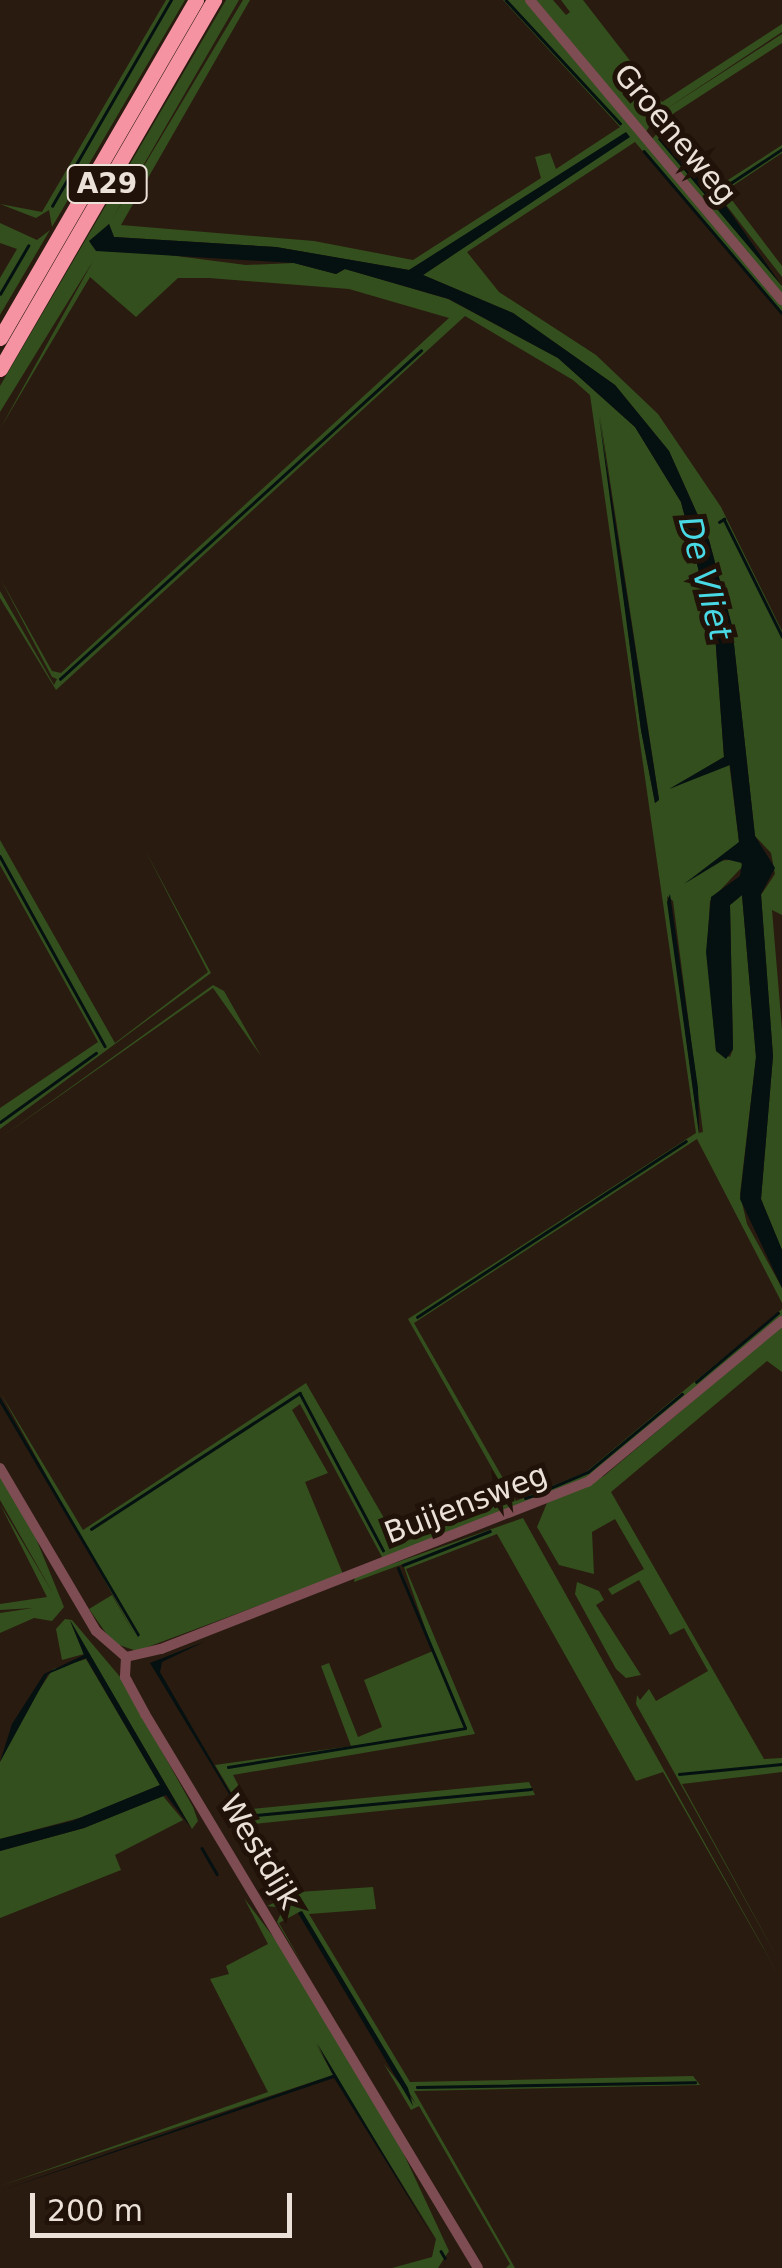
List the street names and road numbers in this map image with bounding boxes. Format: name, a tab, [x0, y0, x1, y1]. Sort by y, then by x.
street label: Groeneweg	[606, 57, 744, 211]
road number: A29	[64, 161, 150, 207]
street label: Buijensweg	[380, 1456, 552, 1552]
street label: Westdijk	[212, 1788, 308, 1916]

